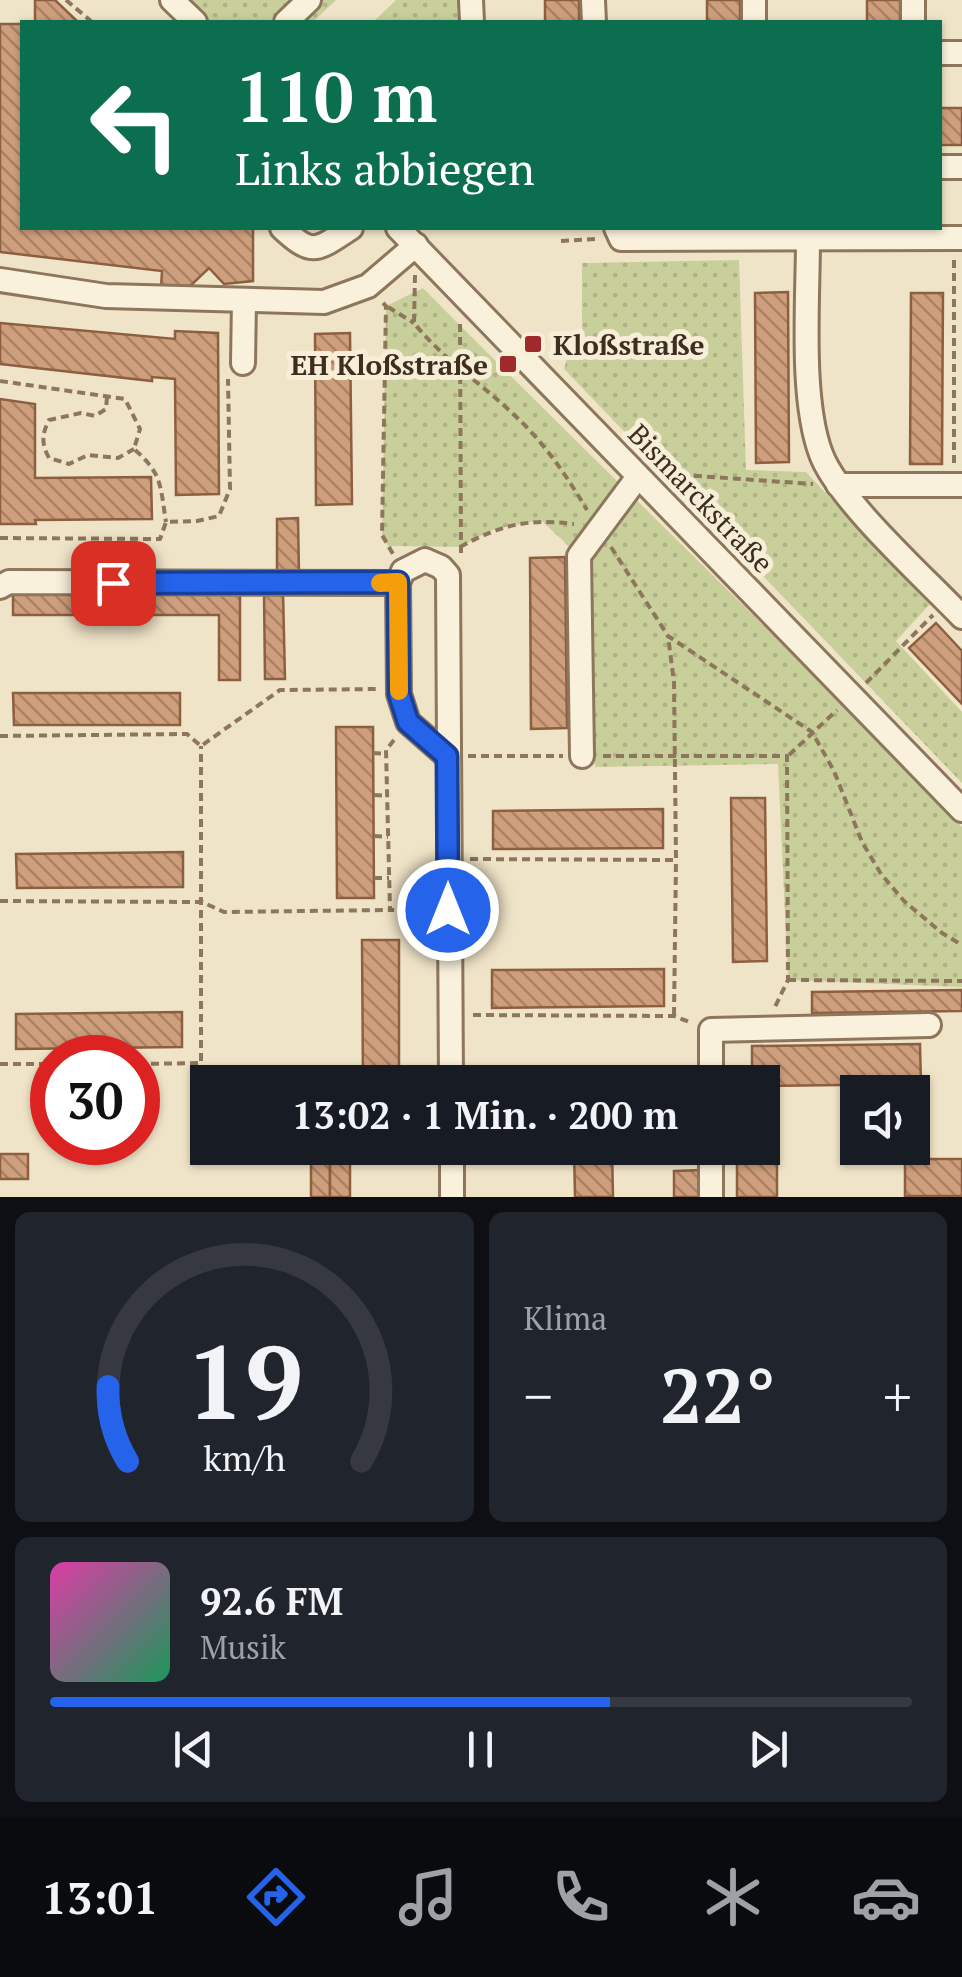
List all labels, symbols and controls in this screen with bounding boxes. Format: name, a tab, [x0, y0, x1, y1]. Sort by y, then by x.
text: 110 m	[235, 49, 437, 142]
icon: left	[70, 60, 200, 190]
text: Links abbiegen	[235, 138, 535, 198]
place label: Kloßstraße	[553, 326, 705, 363]
marker: Kloßstraße	[522, 333, 544, 355]
place label: EH Kloßstraße	[290, 346, 488, 383]
marker: EH Kloßstraße	[497, 353, 519, 375]
street label: Bismarckstraße	[620, 415, 782, 581]
pin	[71, 541, 156, 626]
icon: arrive	[86, 556, 141, 611]
position arrow	[396, 858, 500, 962]
speed limit sign: 30	[30, 1035, 160, 1165]
map controls	[840, 1075, 930, 1165]
button: sound	[840, 1075, 930, 1165]
text: 13:02 · 1 Min. · 200 m	[292, 1090, 678, 1140]
text: Klima	[524, 1297, 607, 1339]
text: 19	[185, 1311, 303, 1449]
text: 22°	[660, 1345, 776, 1444]
text: −	[524, 1359, 553, 1432]
text: +	[883, 1359, 912, 1432]
text: km/h	[203, 1434, 286, 1481]
text: 92.6 FM	[200, 1576, 343, 1626]
text: Musik	[200, 1626, 286, 1668]
icon: previous	[166, 1722, 221, 1777]
icon: pause	[453, 1722, 508, 1777]
icon: next	[741, 1722, 796, 1777]
icon: directions	[241, 1862, 311, 1932]
icon: music	[393, 1862, 463, 1932]
icon: phone	[546, 1862, 616, 1932]
icon: climate	[698, 1862, 768, 1932]
icon: car	[851, 1862, 921, 1932]
text: 13:01	[41, 1867, 158, 1927]

